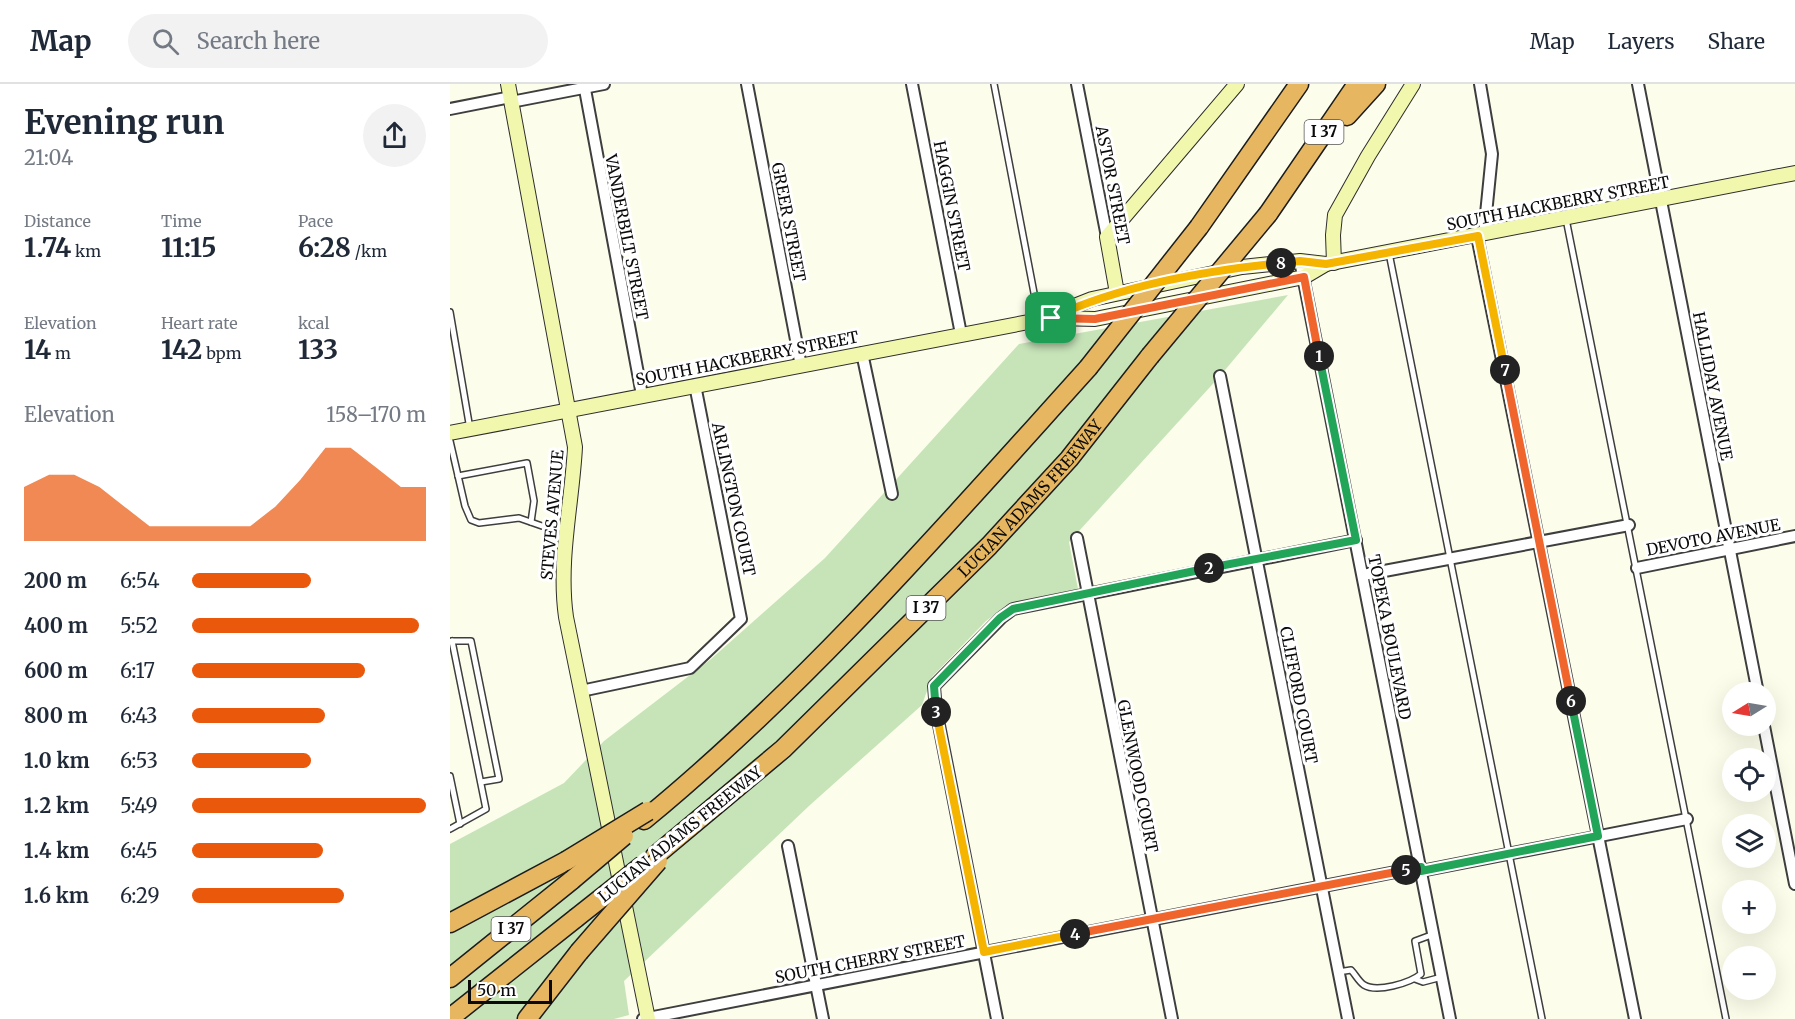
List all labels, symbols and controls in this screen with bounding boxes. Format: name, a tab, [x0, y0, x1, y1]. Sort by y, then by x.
search box	[128, 14, 548, 68]
text: Map	[30, 23, 92, 59]
icon: search	[149, 25, 182, 58]
text: Search here	[197, 27, 320, 55]
text: Map	[1530, 28, 1575, 55]
text: Layers	[1608, 28, 1675, 55]
text: Share	[1708, 28, 1765, 55]
text: Evening run	[24, 102, 224, 143]
button: share	[363, 104, 426, 167]
road number: I 37	[1304, 120, 1344, 144]
street label: ASTOR STREET	[1091, 123, 1134, 246]
street label: HAGGIN STREET	[930, 139, 974, 273]
text: 21:04	[24, 145, 73, 170]
street label: VANDERBILT STREET	[601, 151, 653, 322]
street label: GREER STREET	[768, 161, 810, 283]
street label: SOUTH HACKBERRY STREET	[1445, 172, 1671, 234]
text: Distance	[24, 211, 91, 231]
text: Time	[161, 211, 202, 231]
text: Pace	[298, 211, 333, 231]
text: 1.74	[24, 231, 71, 264]
text: 11:15	[161, 231, 217, 264]
text: 6:28	[298, 231, 351, 264]
text: km	[71, 241, 101, 261]
text: /km	[351, 241, 387, 261]
pin: 8	[1266, 248, 1296, 278]
text: 8	[1276, 253, 1286, 273]
pin	[1025, 292, 1076, 343]
icon: arrive	[1034, 301, 1067, 334]
street label: HALLIDAY AVENUE	[1689, 310, 1737, 463]
text: Elevation	[24, 313, 97, 333]
text: Heart rate	[161, 313, 238, 333]
text: kcal	[298, 313, 329, 333]
street label: SOUTH HACKBERRY STREET	[634, 327, 860, 389]
text: 14	[24, 333, 51, 366]
text: 142	[161, 333, 202, 366]
text: 133	[298, 333, 338, 366]
pin: 1	[1304, 341, 1334, 371]
text: m	[51, 343, 71, 363]
text: bpm	[202, 343, 242, 363]
text: 1	[1315, 346, 1323, 366]
pin: 7	[1490, 355, 1520, 385]
text: 7	[1500, 360, 1510, 380]
text: Elevation	[24, 402, 115, 427]
text: 158–170 m	[326, 402, 426, 427]
street label: LUCIAN ADAMS FREEWAY	[954, 415, 1107, 581]
street label: ARLINGTON COURT	[708, 419, 760, 578]
street label: STEVES AVENUE	[536, 448, 568, 581]
street label: DEVOTO AVENUE	[1644, 514, 1782, 560]
pin: 2	[1194, 553, 1224, 583]
street label: TOPEKA BOULEVARD	[1364, 553, 1416, 721]
text: 2	[1204, 558, 1214, 578]
text: 200 m	[24, 568, 87, 593]
text: 6:54	[120, 568, 159, 593]
road number: I 37	[906, 596, 946, 620]
text: 400 m	[24, 613, 88, 638]
text: 5:52	[120, 613, 158, 638]
street label: CLIFFORD COURT	[1276, 625, 1322, 765]
text: 600 m	[24, 658, 88, 683]
text: 6:17	[120, 658, 155, 683]
north arrow	[1722, 682, 1776, 736]
map controls	[1722, 682, 1776, 1000]
pin: 6	[1556, 686, 1586, 716]
text: 6	[1566, 691, 1576, 711]
pin: 3	[921, 697, 951, 727]
street label: GLENWOOD COURT	[1113, 698, 1163, 854]
text: 3	[931, 702, 941, 722]
text: 800 m	[24, 703, 88, 728]
text: 6:43	[120, 703, 157, 728]
text: 1.0 km	[24, 748, 90, 773]
text: 6:53	[120, 748, 158, 773]
button: locate	[1722, 748, 1776, 802]
street label: LUCIAN ADAMS FREEWAY	[594, 761, 767, 906]
text: 1.2 km	[24, 793, 89, 818]
text: 5:49	[120, 793, 158, 818]
button: layers	[1722, 814, 1776, 868]
text: 1.4 km	[24, 838, 89, 863]
text: 6:45	[120, 838, 158, 863]
pin: 5	[1391, 855, 1421, 885]
text: 5	[1401, 860, 1411, 880]
button: +	[1722, 880, 1776, 934]
text: 1.6 km	[24, 883, 89, 908]
text: 6:29	[120, 883, 160, 908]
road number: I 37	[492, 917, 530, 941]
pin: 4	[1060, 919, 1090, 949]
text: 4	[1070, 924, 1080, 944]
street label: SOUTH CHERRY STREET	[773, 931, 967, 987]
button: −	[1722, 946, 1776, 1000]
scale bar	[468, 977, 552, 1004]
text: 50 m	[477, 980, 516, 1000]

